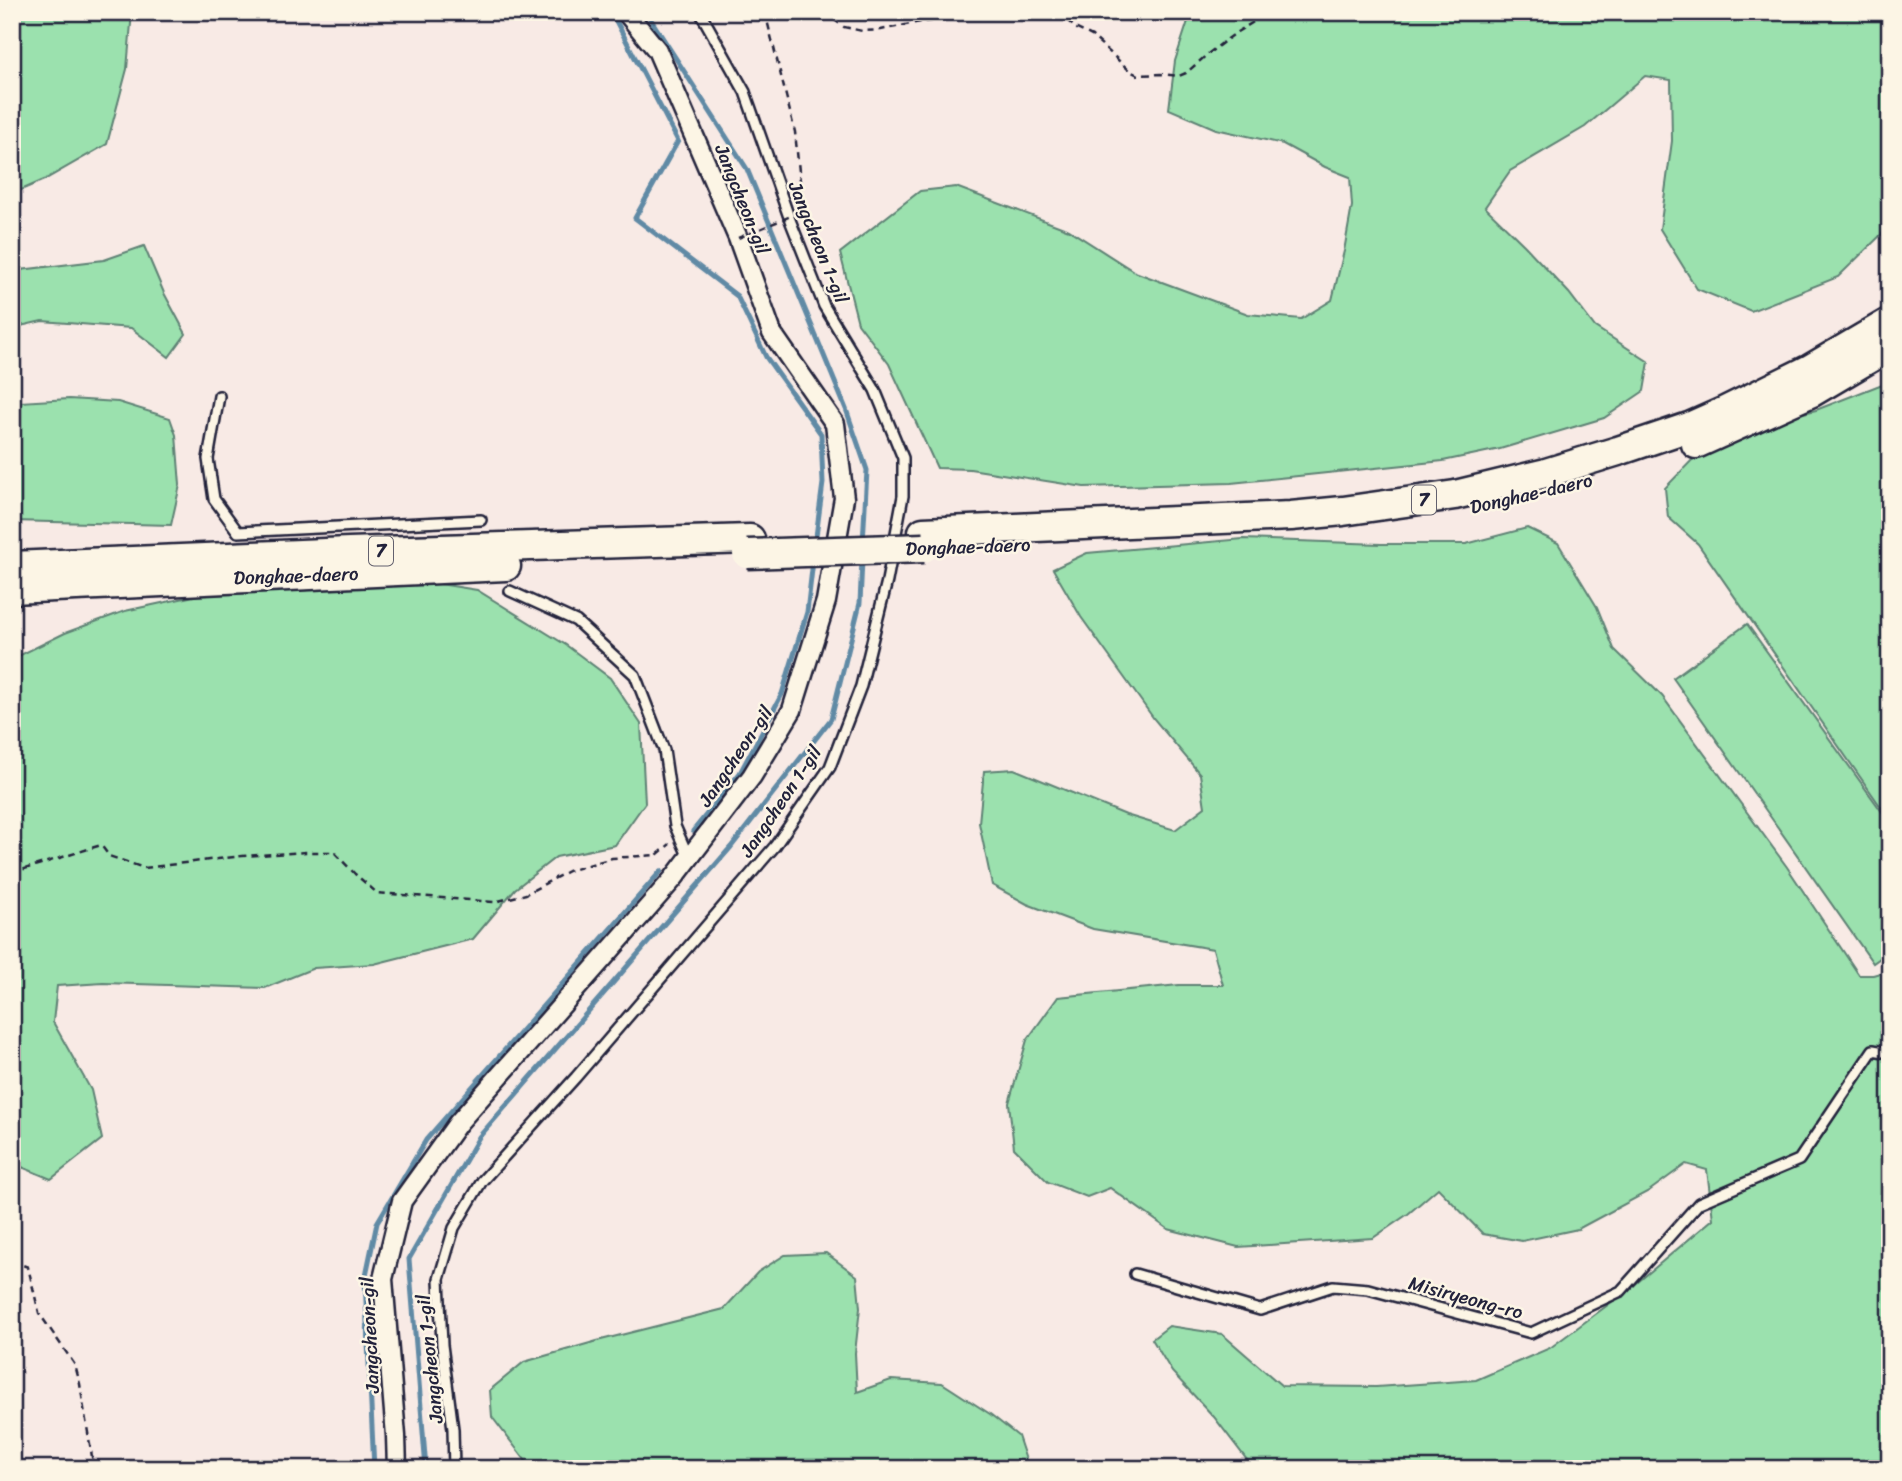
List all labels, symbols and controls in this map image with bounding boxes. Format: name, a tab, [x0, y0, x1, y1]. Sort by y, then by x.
street label: Jangcheon-gil	[705, 138, 780, 260]
street label: Jangcheon 1-gil	[779, 175, 858, 309]
street label: Donghae-daero	[1467, 463, 1596, 524]
road number: 7	[1412, 486, 1436, 514]
street label: Donghae-daero	[905, 528, 1031, 565]
road number: 7	[369, 536, 393, 566]
street label: Donghae-daero	[233, 557, 359, 594]
street label: Jangcheon-gil	[689, 698, 782, 815]
street label: Jangcheon 1-gil	[730, 738, 831, 865]
street label: Misiryeong-ro	[1405, 1266, 1527, 1329]
street label: Jangcheon-gil	[350, 1276, 389, 1395]
street label: Jangcheon 1-gil	[406, 1292, 453, 1426]

